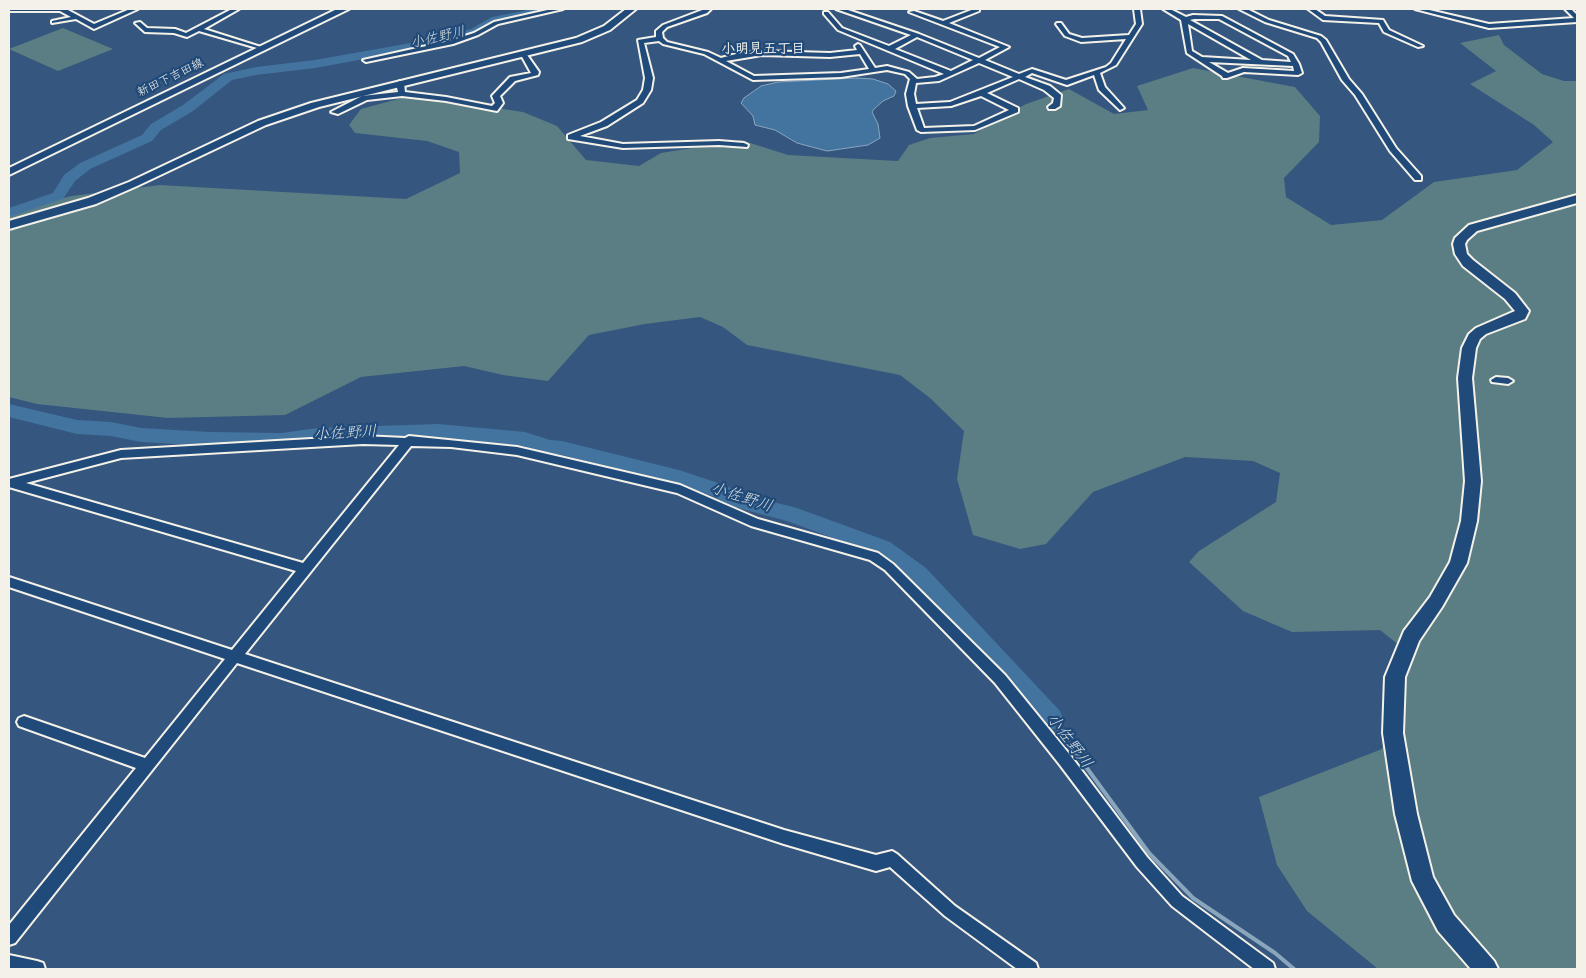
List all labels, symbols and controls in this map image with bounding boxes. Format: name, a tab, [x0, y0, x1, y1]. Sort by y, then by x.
water label: 小佐野川	[409, 25, 467, 53]
district label: 小明見五丁目	[721, 43, 805, 59]
street label: 新田下吉田線	[135, 57, 207, 101]
water label: 小佐野川	[313, 424, 377, 446]
water label: 小佐野川	[708, 480, 774, 518]
water label: 小佐野川	[1041, 711, 1095, 773]

